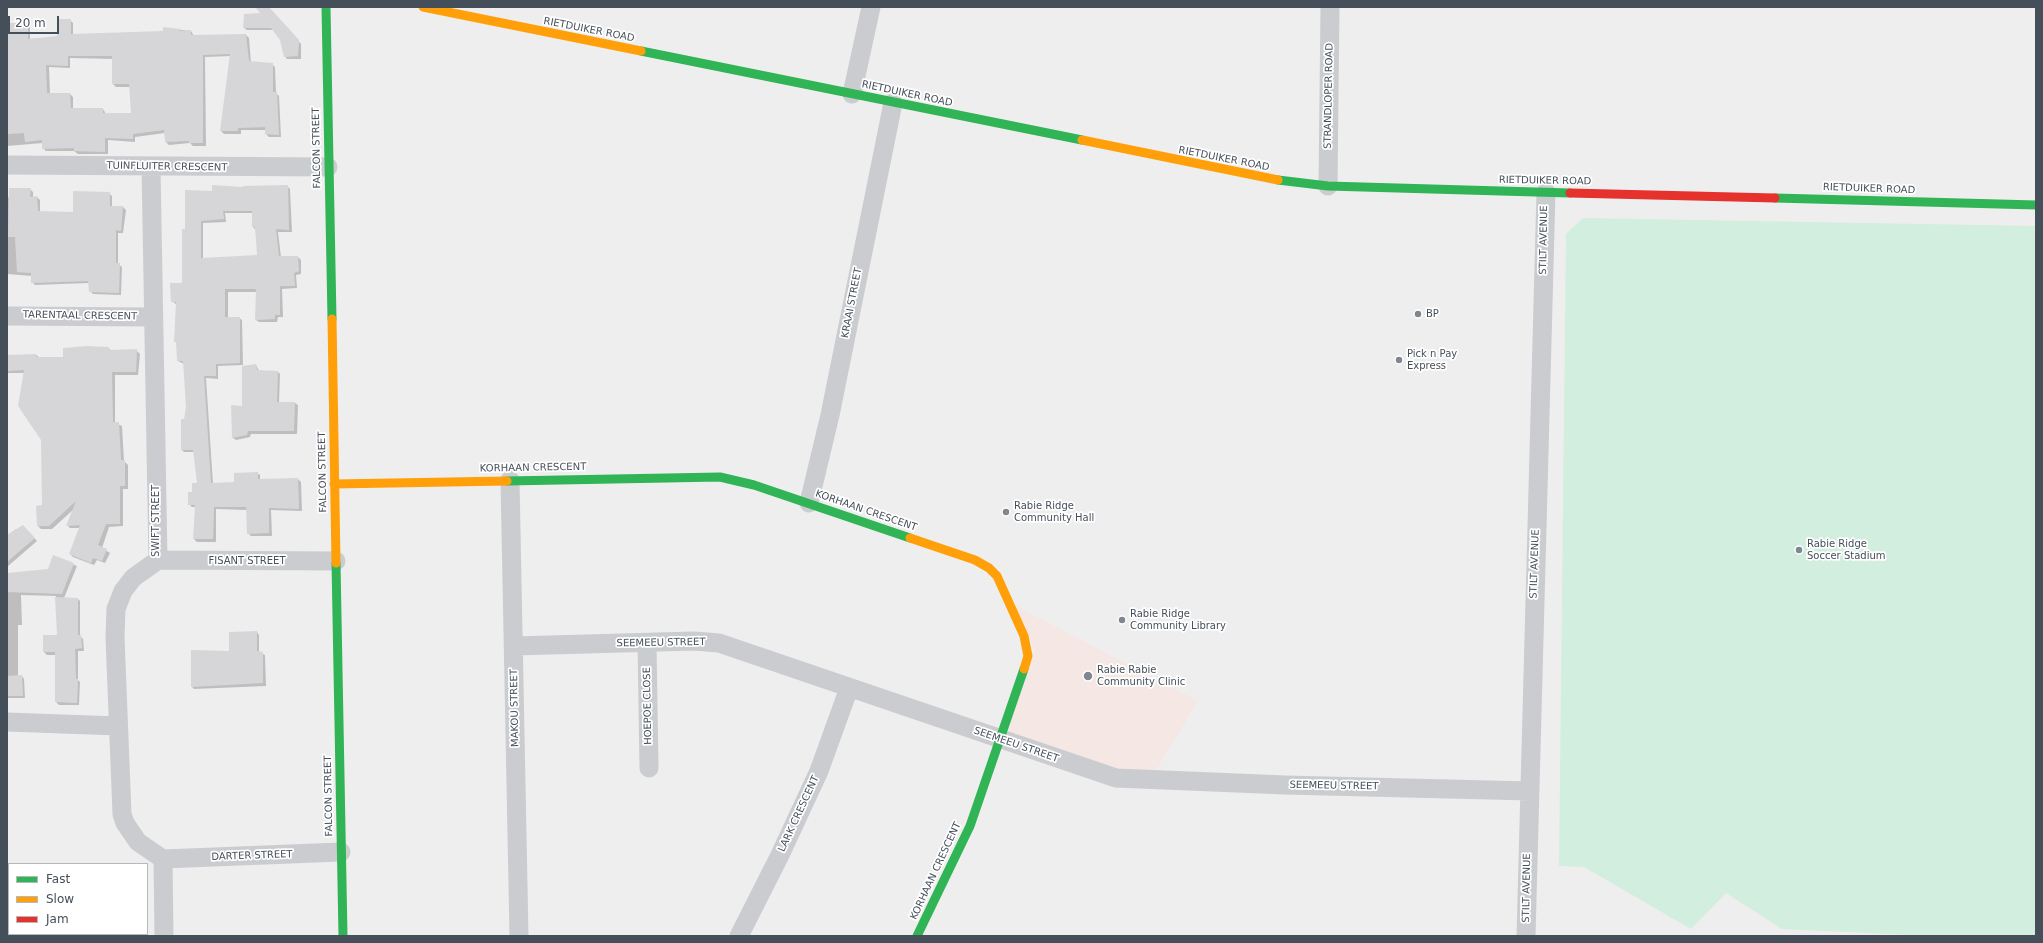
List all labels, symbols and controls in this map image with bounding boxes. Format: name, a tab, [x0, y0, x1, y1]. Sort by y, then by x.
scale bar	[10, 8, 61, 34]
street label: RIETDUIKER ROAD	[542, 15, 636, 45]
text: 20 m	[15, 16, 46, 30]
street label: STRANDLOPER ROAD	[1322, 43, 1336, 149]
street label: RIETDUIKER ROAD	[861, 79, 953, 109]
street label: FALCON STREET	[310, 107, 324, 189]
street label: RIETDUIKER ROAD	[1177, 144, 1271, 174]
street label: TUINFLUITER CRESCENT	[106, 160, 228, 174]
street label: RIETDUIKER ROAD	[1499, 174, 1591, 188]
street label: RIETDUIKER ROAD	[1823, 181, 1915, 197]
street label: STILT AVENUE	[1537, 205, 1551, 275]
street label: KRAAI STREET	[839, 267, 865, 339]
place label: BP	[1426, 308, 1439, 320]
street label: TARENTAAL CRESCENT	[23, 309, 137, 323]
marker: BP	[1413, 309, 1423, 319]
place label: Pick n Pay Express	[1407, 348, 1457, 372]
marker: Pick n Pay Express	[1394, 355, 1404, 365]
street label: FALCON STREET	[316, 431, 330, 513]
street label: KORHAAN CRESCENT	[480, 461, 586, 475]
street label: SWIFT STREET	[150, 485, 162, 557]
street label: KORHAAN CRESCENT	[814, 488, 918, 534]
place label: Rabie Ridge Community Hall	[1014, 500, 1094, 524]
marker: Rabie Ridge Community Hall	[1001, 507, 1011, 517]
street label: STILT AVENUE	[1528, 529, 1542, 599]
place label: Rabie Ridge Soccer Stadium	[1807, 538, 1886, 562]
marker: Rabie Ridge Soccer Stadium	[1794, 545, 1804, 555]
street label: FISANT STREET	[209, 555, 285, 567]
place label: Rabie Ridge Community Library	[1130, 608, 1226, 632]
marker: Rabie Ridge Community Library	[1117, 615, 1127, 625]
street label: SEEMEEU STREET	[616, 636, 706, 650]
place label: Rabie Rabie Community Clinic	[1097, 664, 1185, 688]
street label: HOEPOE CLOSE	[641, 667, 655, 745]
street label: MAKOU STREET	[508, 669, 522, 747]
marker: Rabie Rabie Community Clinic	[1082, 670, 1094, 682]
street label: SEEMEEU STREET	[972, 725, 1060, 765]
street label: FALCON STREET	[322, 755, 336, 837]
street label: LARK CRESCENT	[776, 774, 822, 854]
street label: SEEMEEU STREET	[1289, 779, 1379, 793]
street label: KORHAAN CRESCENT	[908, 820, 964, 922]
street label: DARTER STREET	[211, 849, 293, 863]
street label: STILT AVENUE	[1520, 853, 1534, 923]
legend	[8, 863, 148, 935]
text: Fast	[46, 872, 70, 886]
text: Slow	[46, 892, 74, 906]
text: Jam	[46, 912, 69, 926]

